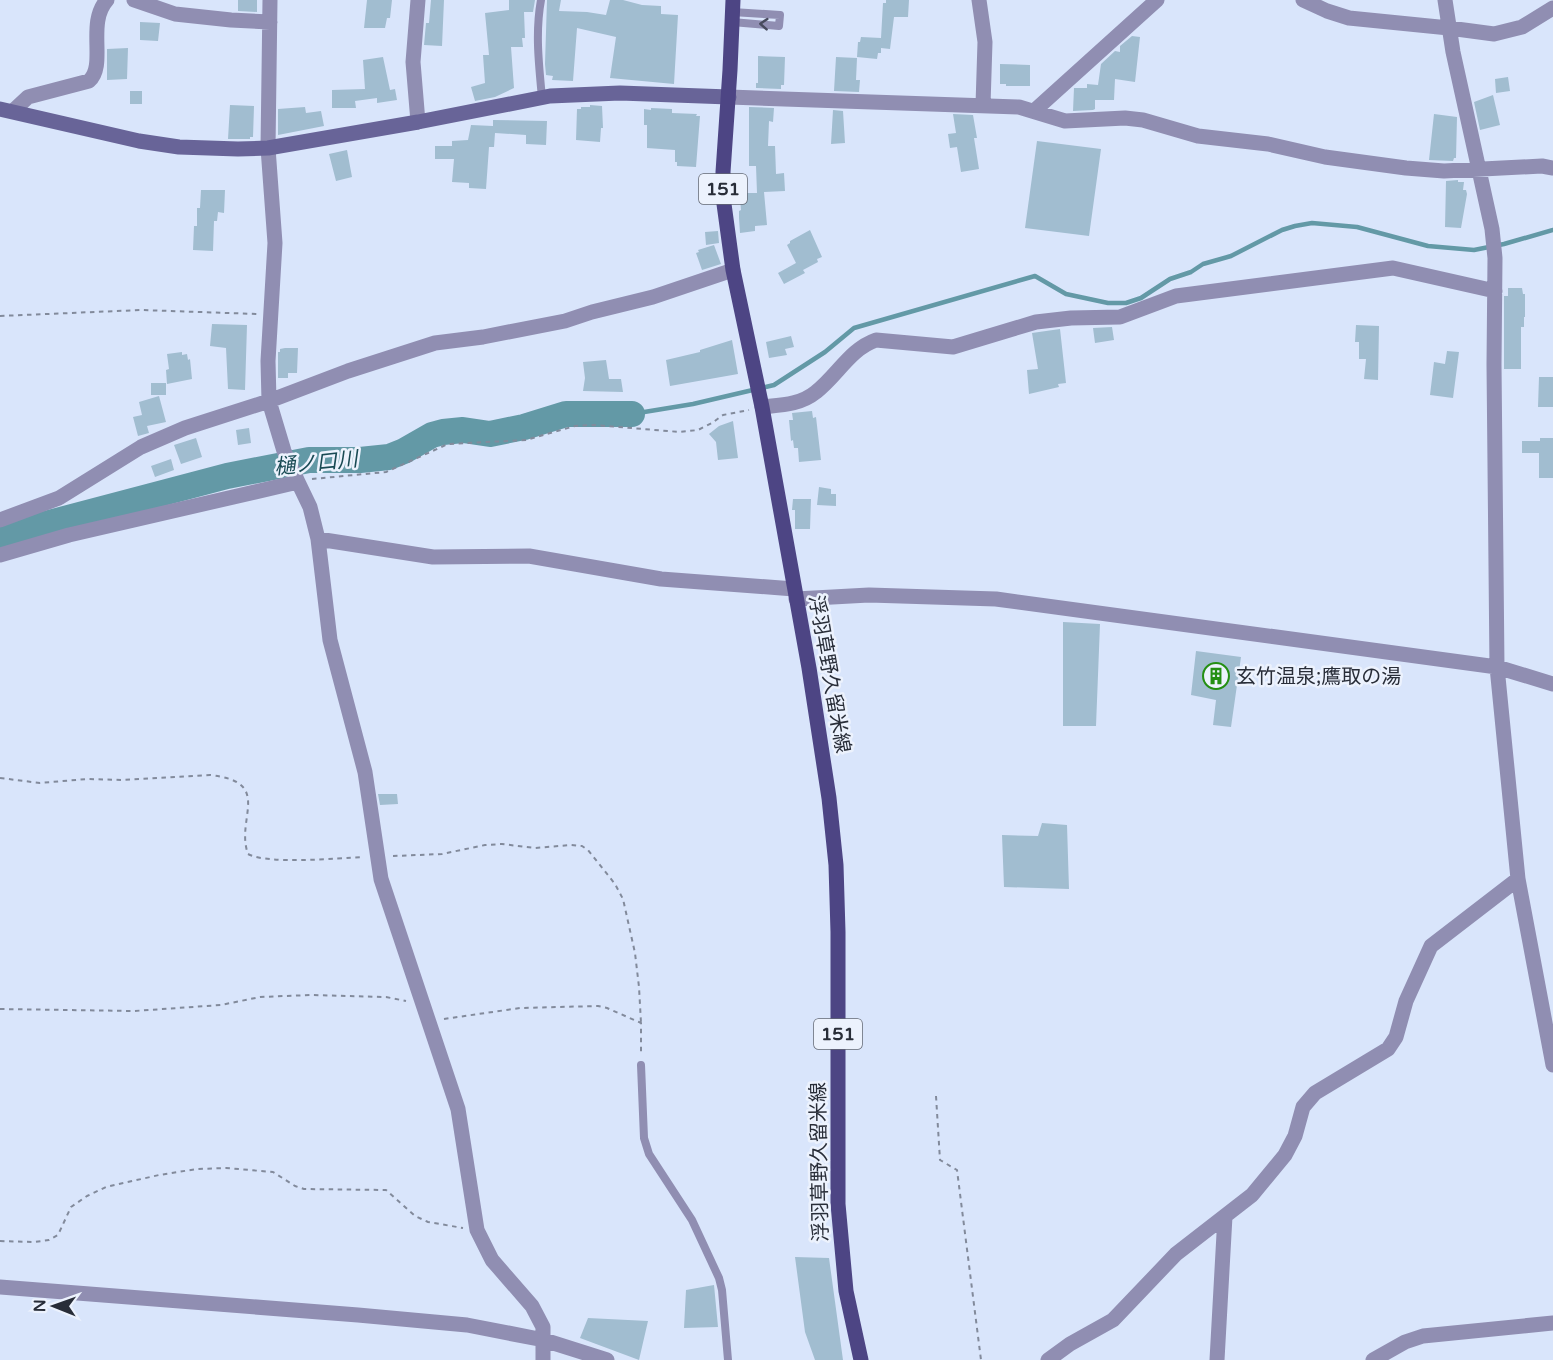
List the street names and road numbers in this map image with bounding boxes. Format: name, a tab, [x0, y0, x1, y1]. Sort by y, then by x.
road number: 151	[699, 174, 747, 204]
street label: 浮羽草野久留米線	[803, 593, 855, 755]
road number: 151	[814, 1019, 862, 1049]
street label: 浮羽草野久留米線	[807, 1082, 833, 1242]

